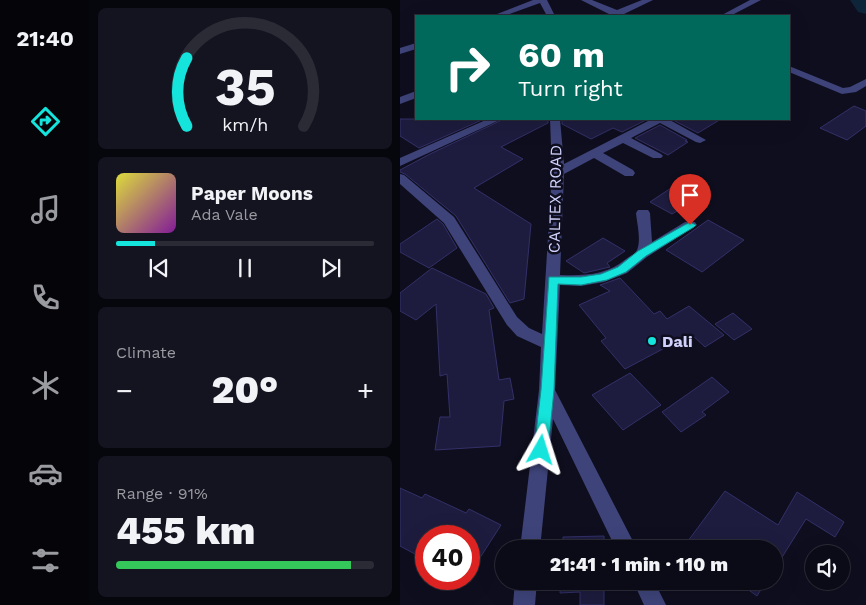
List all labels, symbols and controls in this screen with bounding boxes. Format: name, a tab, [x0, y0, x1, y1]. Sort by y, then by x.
text: 21:40	[16, 26, 74, 51]
text: 60 m	[518, 34, 605, 76]
icon: right	[435, 35, 500, 100]
text: 35	[214, 57, 276, 118]
text: Turn right	[518, 76, 623, 101]
icon: directions	[28, 104, 63, 139]
text: km/h	[222, 114, 268, 135]
street label: CALTEX ROAD	[545, 145, 565, 253]
pin	[669, 174, 711, 225]
icon: arrive	[676, 181, 704, 209]
text: Paper Moons	[191, 182, 313, 205]
icon: music	[28, 192, 63, 227]
text: Ada Vale	[191, 205, 258, 224]
icon: previous	[145, 254, 173, 282]
icon: pause	[231, 254, 259, 282]
icon: next	[317, 254, 345, 282]
icon: phone	[28, 280, 63, 315]
place label: Dali	[662, 332, 693, 351]
marker: Dali	[646, 335, 658, 347]
text: Climate	[116, 343, 176, 362]
icon: climate	[28, 368, 63, 403]
text: 20°	[212, 368, 278, 412]
text: −	[116, 374, 133, 407]
text: +	[357, 374, 374, 407]
position arrow	[514, 423, 566, 475]
icon: car	[28, 456, 63, 491]
text: Range · 91%	[116, 484, 208, 503]
text: 455 km	[116, 509, 255, 553]
speed limit sign: 40	[415, 525, 480, 590]
icon: filters	[28, 543, 63, 578]
map controls	[805, 545, 850, 590]
button: sound	[805, 545, 850, 590]
text: 21:41 · 1 min · 110 m	[550, 553, 728, 576]

